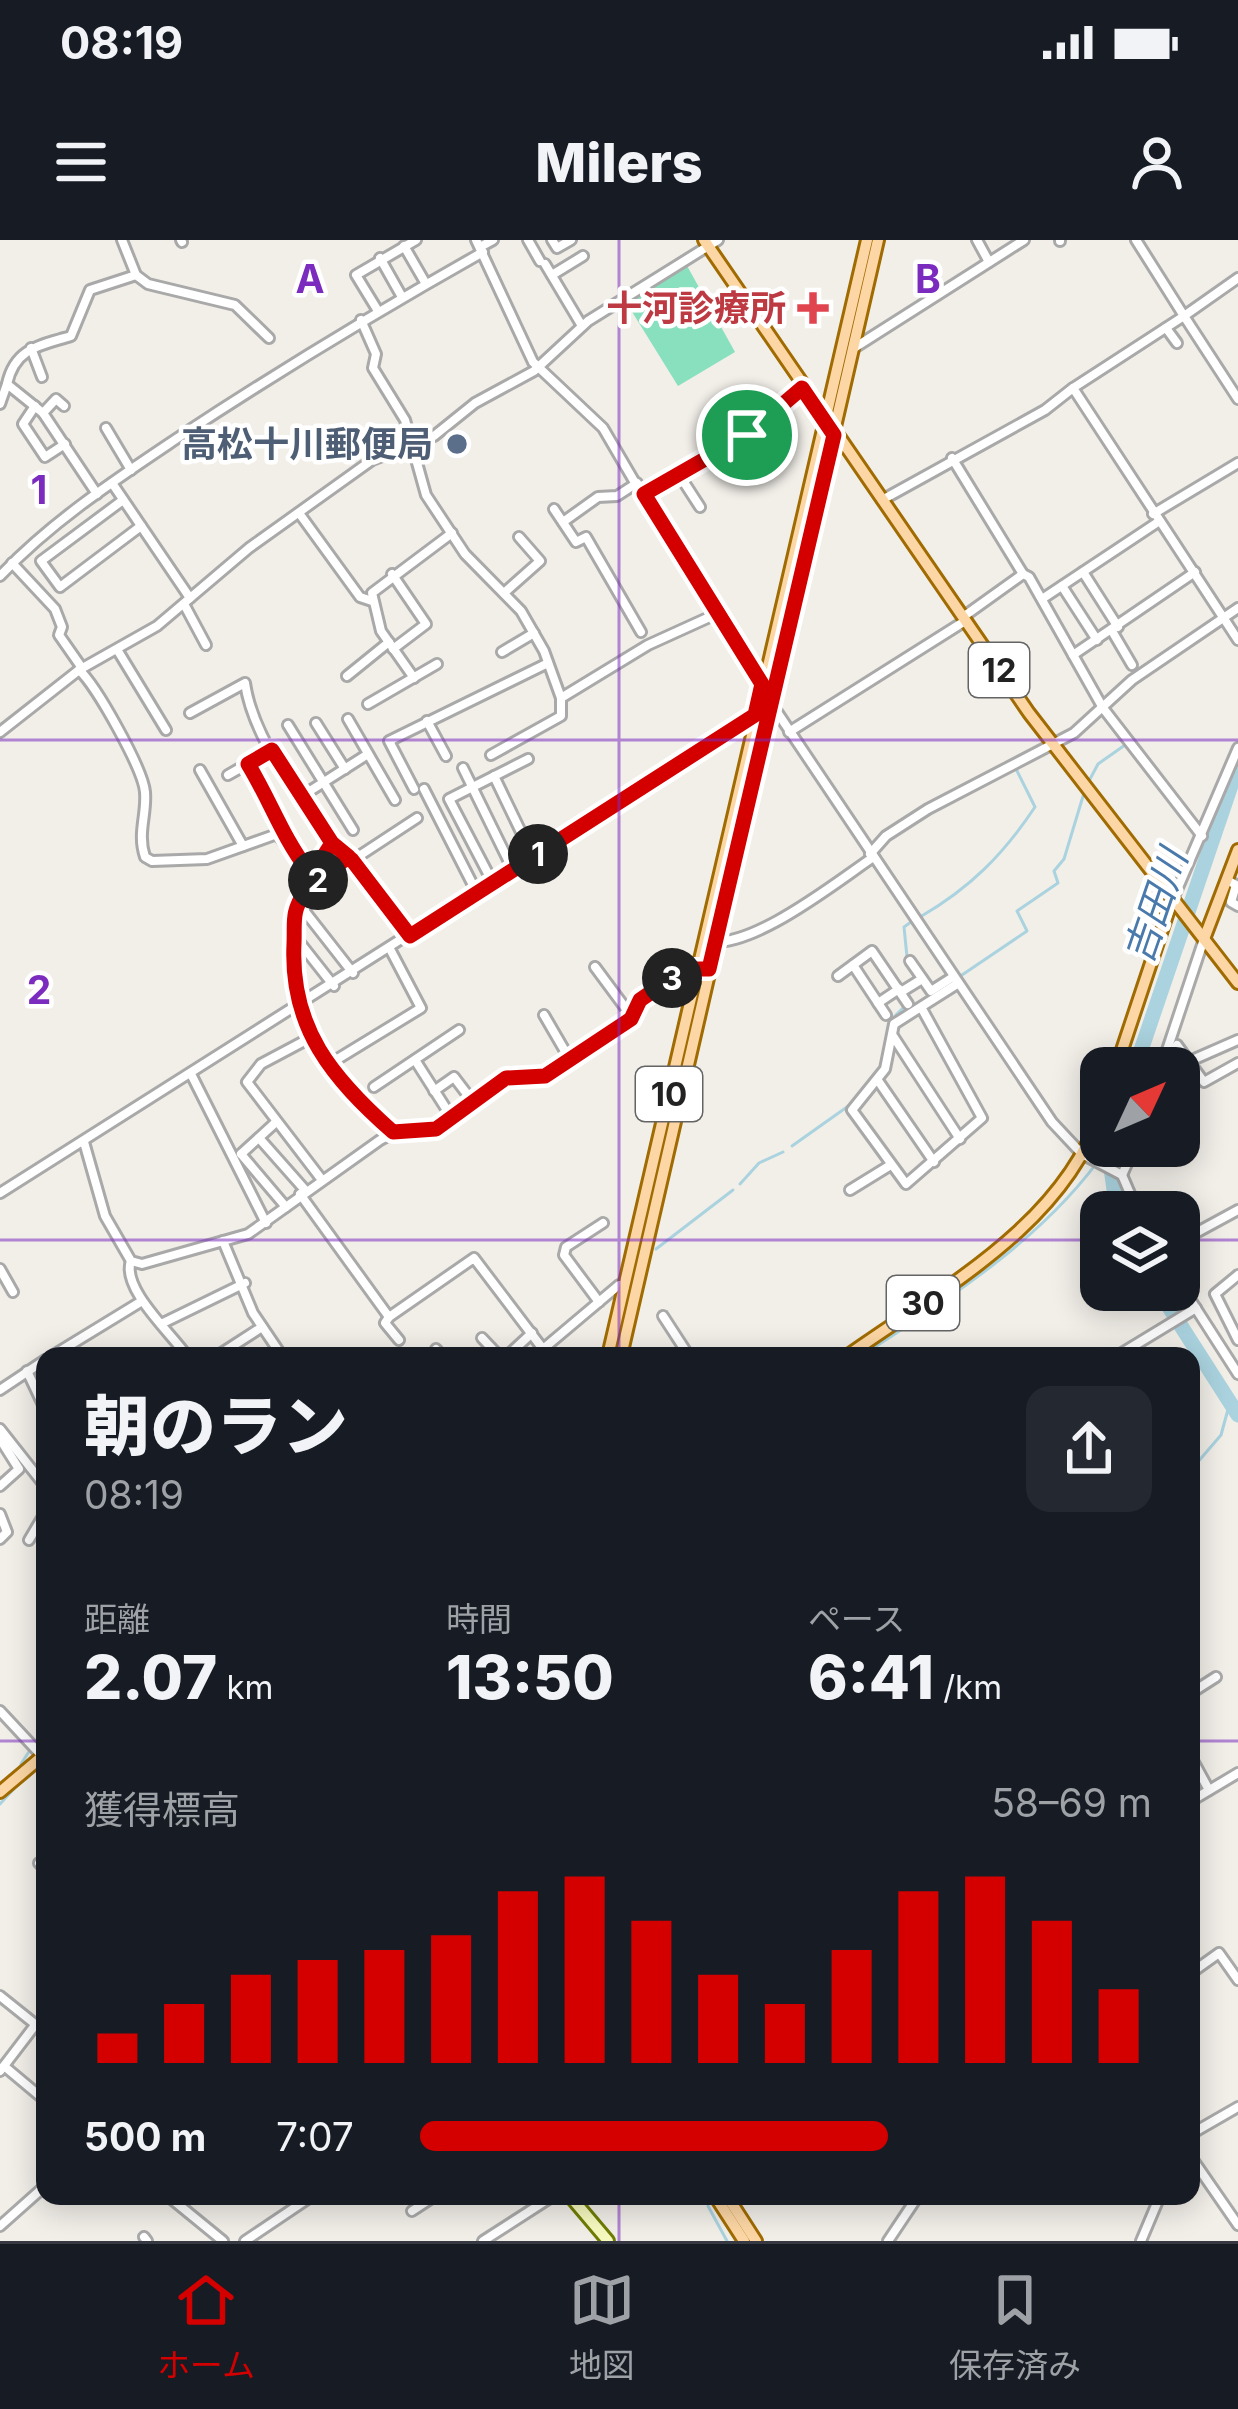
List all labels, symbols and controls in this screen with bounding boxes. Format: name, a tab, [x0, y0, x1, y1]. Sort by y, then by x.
text: 08:19	[60, 15, 183, 70]
icon: menu	[48, 129, 114, 195]
icon: person	[1124, 129, 1190, 195]
text: Milers	[535, 130, 703, 195]
text: A	[295, 255, 325, 302]
text: B	[915, 255, 941, 302]
place label: 十河診療所	[606, 286, 786, 330]
marker: 十河診療所	[797, 292, 829, 324]
pin	[696, 384, 798, 486]
icon: arrive	[714, 402, 780, 468]
place label: 高松十川郵便局	[181, 422, 433, 466]
marker: 高松十川郵便局	[444, 431, 470, 457]
text: 1	[31, 466, 47, 513]
road number: 12	[969, 643, 1029, 697]
pin: 1	[508, 824, 568, 884]
text: 1	[531, 834, 545, 874]
water label: 吉田川	[1114, 839, 1198, 969]
pin: 2	[288, 850, 348, 910]
text: 2	[308, 860, 328, 900]
pin: 3	[642, 948, 702, 1008]
text: 3	[661, 958, 683, 998]
text: 2	[27, 966, 51, 1013]
north arrow	[1080, 1047, 1200, 1167]
map controls	[1080, 1047, 1200, 1311]
road number: 10	[636, 1067, 702, 1121]
button: layers	[1080, 1191, 1200, 1311]
road number: 30	[887, 1276, 959, 1330]
text: 朝のラン	[84, 1386, 348, 1466]
button: share	[1026, 1386, 1152, 1512]
text: 08:19	[84, 1471, 184, 1518]
text: 距離	[84, 1599, 150, 1639]
text: 時間	[446, 1599, 512, 1639]
text: ペース	[808, 1599, 905, 1639]
text: 2.07	[84, 1641, 217, 1713]
text: 13:50	[446, 1641, 614, 1713]
text: 6:41	[808, 1641, 934, 1713]
text: km	[217, 1667, 274, 1707]
text: /km	[934, 1667, 1002, 1707]
text: 58–69 m	[991, 1779, 1152, 1826]
text: 獲得標高	[84, 1786, 240, 1833]
text: 500 m	[84, 2113, 206, 2160]
text: 7:07	[276, 2113, 354, 2160]
tab: ホーム	[157, 2267, 255, 2387]
tab: 地図	[569, 2267, 635, 2387]
tab: 保存済み	[949, 2267, 1081, 2387]

